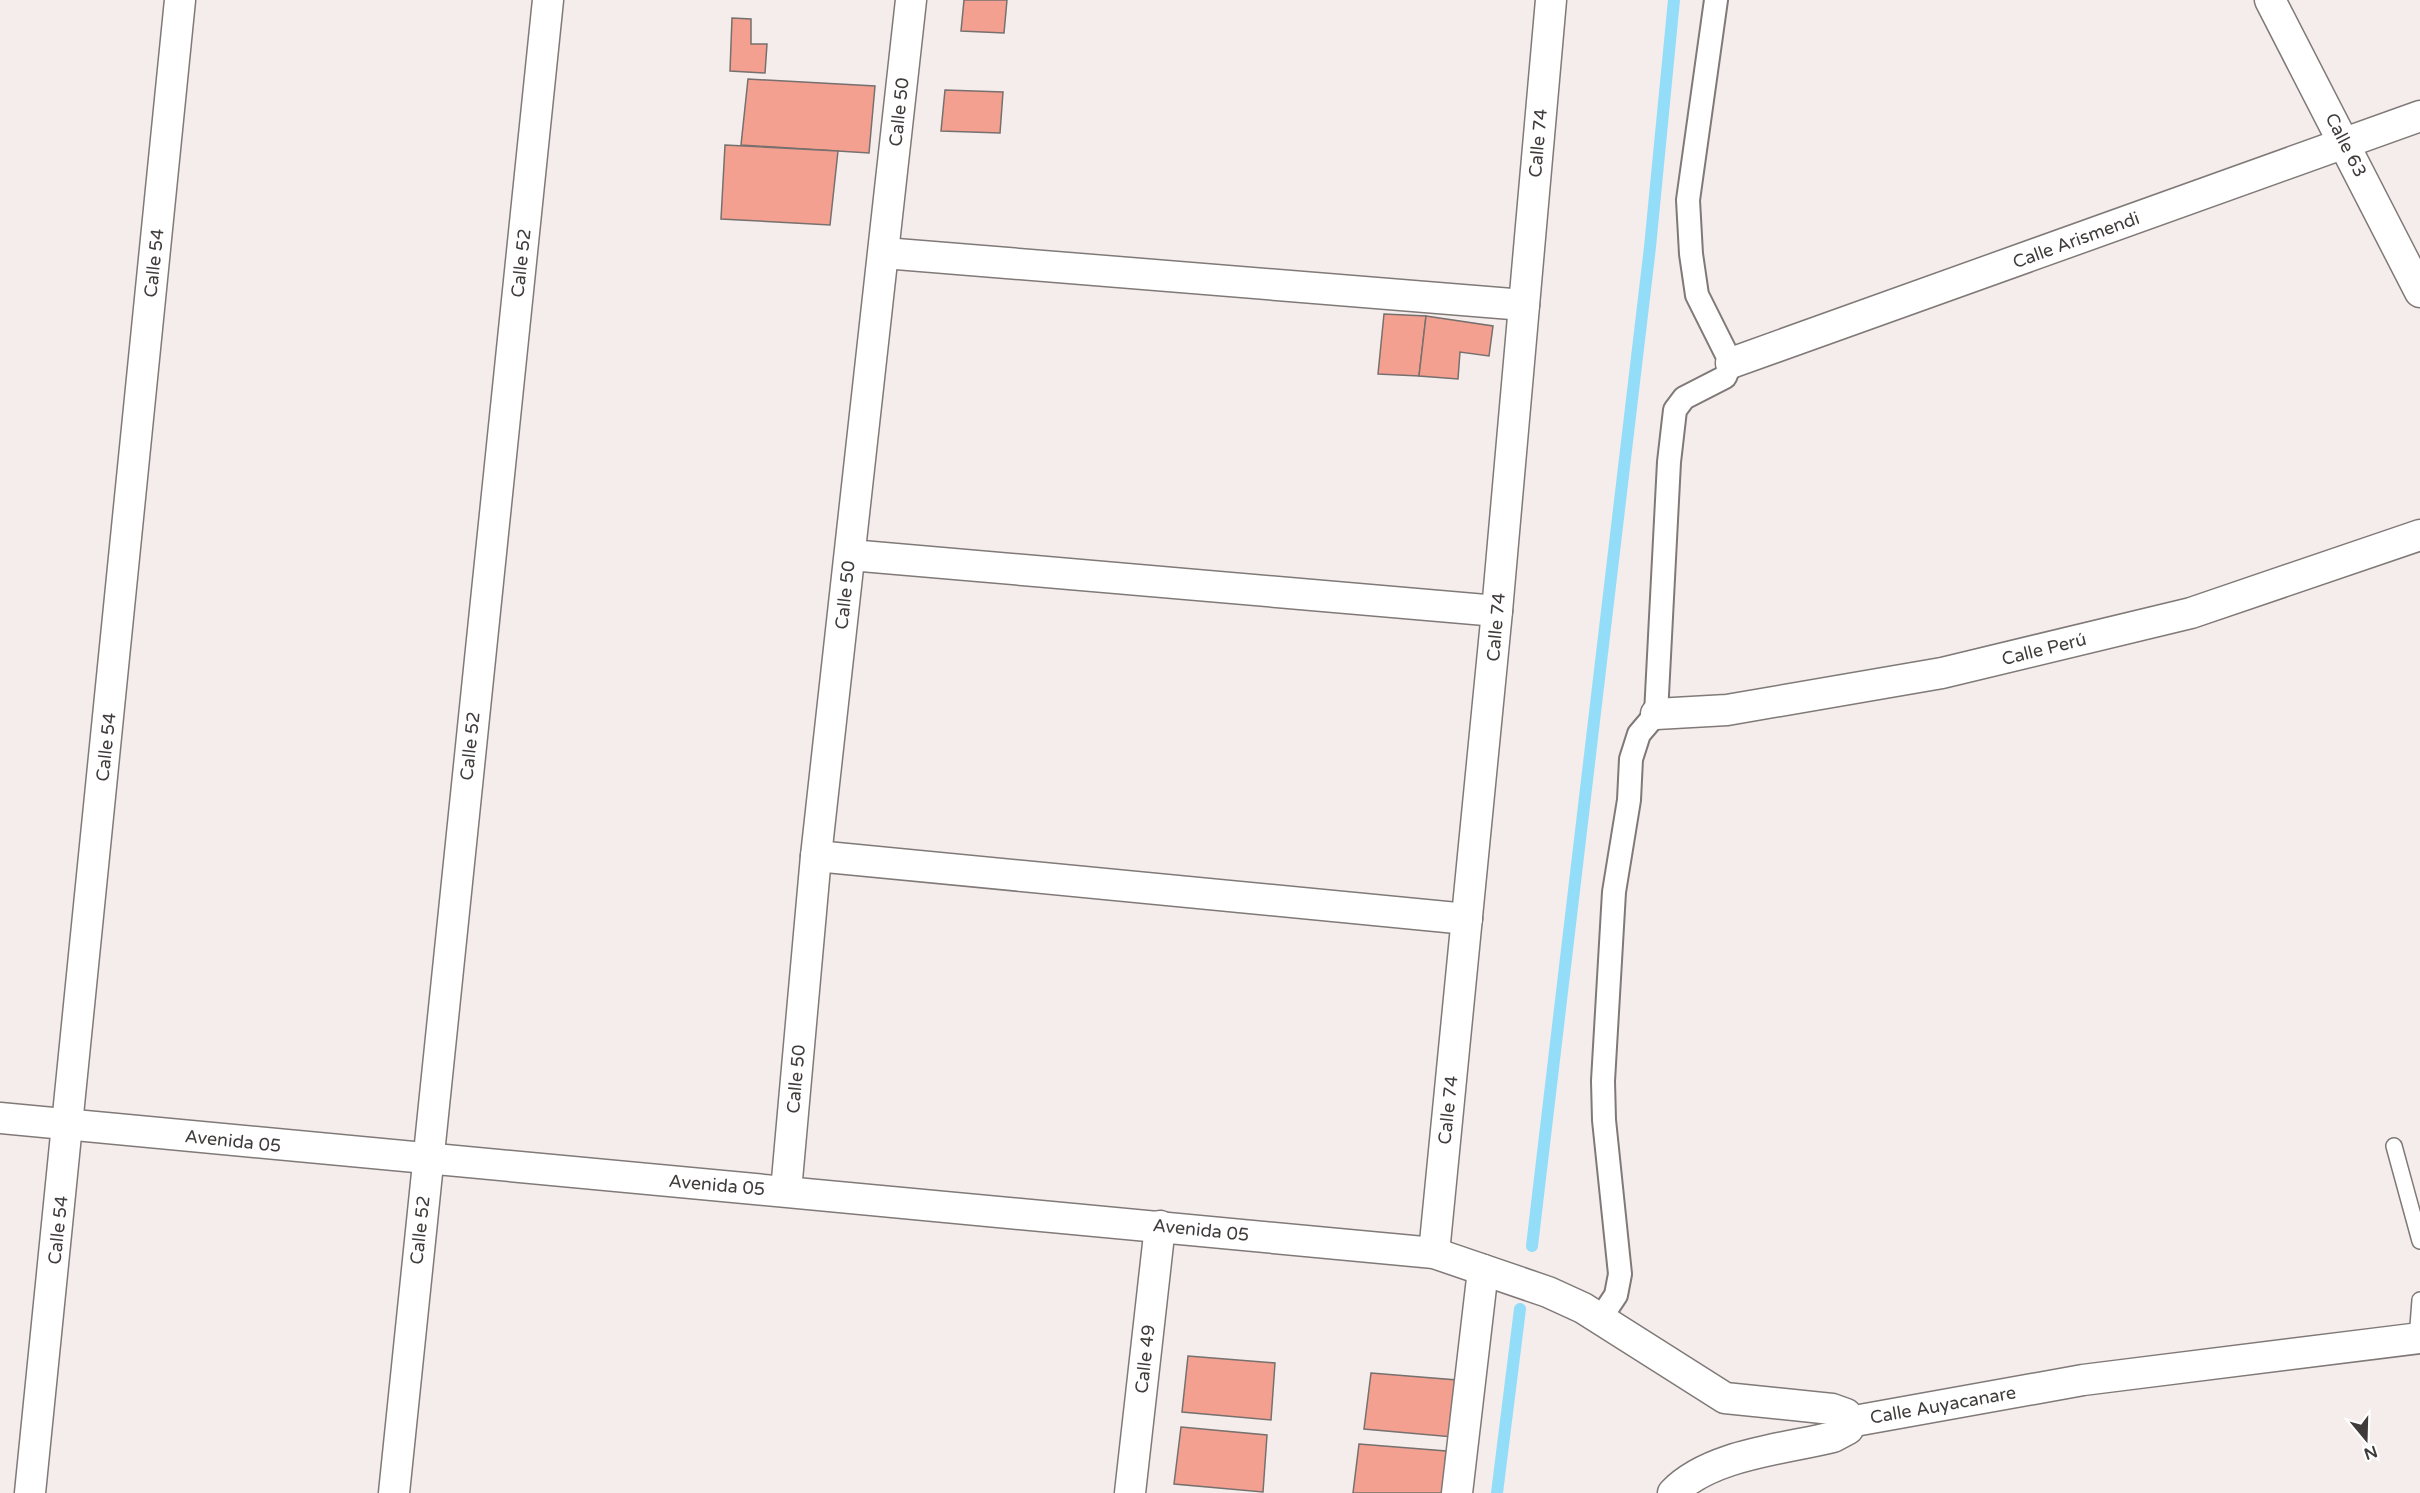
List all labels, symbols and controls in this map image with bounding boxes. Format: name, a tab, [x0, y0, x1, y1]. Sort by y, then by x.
street label: Calle 50	[884, 77, 914, 147]
street label: Calle 74	[1524, 108, 1552, 178]
street label: Calle 63	[2321, 109, 2371, 181]
street label: Calle Arismendi	[2010, 207, 2142, 273]
street label: Calle 54	[139, 228, 169, 298]
street label: Calle 52	[506, 228, 536, 298]
street label: Calle 50	[830, 560, 860, 630]
street label: Calle 74	[1482, 592, 1510, 662]
street label: Calle Perú	[1999, 628, 2089, 670]
street label: Calle 52	[455, 711, 485, 781]
street label: Calle 54	[91, 712, 121, 782]
street label: Calle 50	[782, 1044, 810, 1114]
street label: Calle 74	[1433, 1075, 1463, 1145]
street label: Avenida 05	[184, 1125, 282, 1157]
street label: Avenida 05	[668, 1170, 766, 1200]
street label: Calle 54	[43, 1195, 73, 1265]
street label: Calle 52	[405, 1195, 435, 1265]
street label: Avenida 05	[1152, 1214, 1250, 1246]
street label: Calle 49	[1130, 1324, 1160, 1394]
street label: Calle Auyacanare	[1868, 1381, 2018, 1429]
north arrow	[2336, 1409, 2396, 1469]
text: N	[2361, 1441, 2380, 1464]

